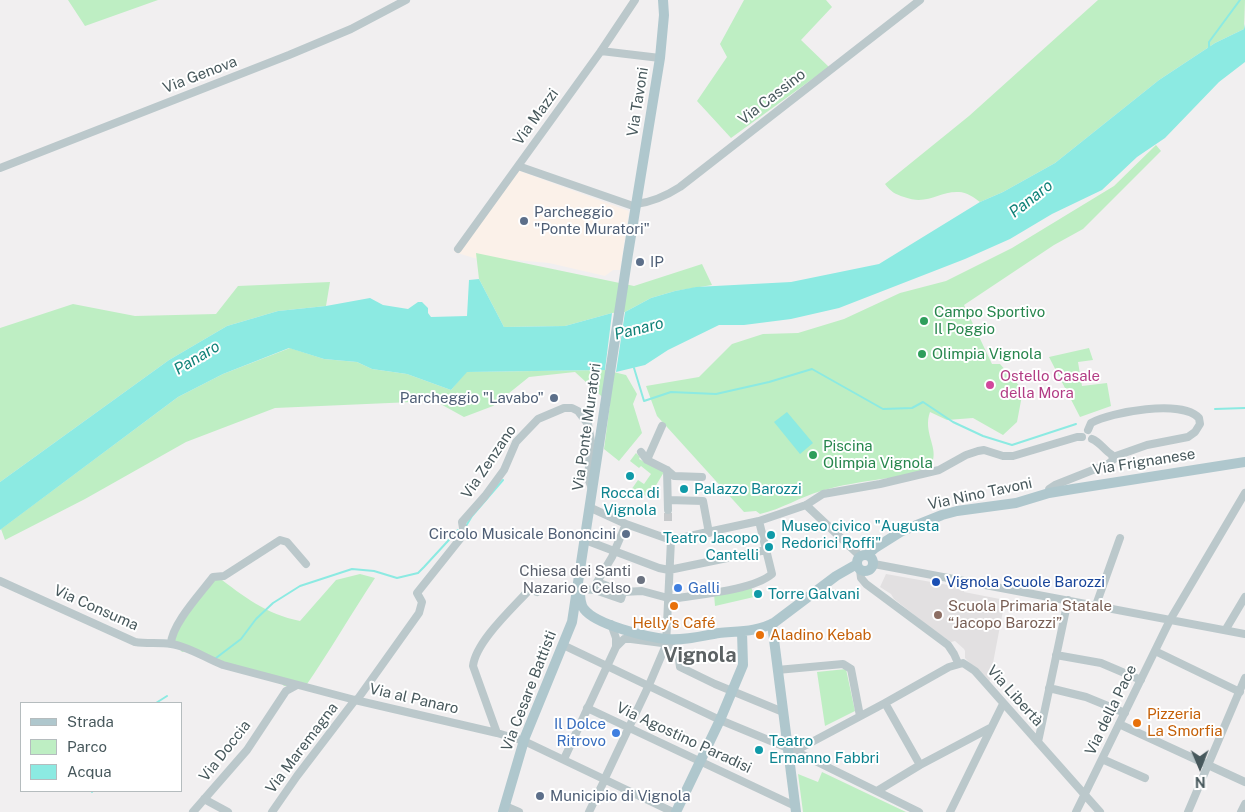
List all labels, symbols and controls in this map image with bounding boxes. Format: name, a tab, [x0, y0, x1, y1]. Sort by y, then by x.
street label: Via Genova	[160, 53, 240, 97]
street label: Via Cassino	[735, 65, 809, 129]
street label: Via Tavoni	[624, 66, 652, 138]
street label: Via Mazzi	[509, 85, 563, 149]
water label: Panaro	[1005, 176, 1057, 222]
place label: Parcheggio "Ponte Muratori"	[534, 203, 650, 238]
marker: Parcheggio "Ponte Muratori"	[518, 215, 530, 227]
place label: IP	[650, 253, 664, 271]
marker: IP	[634, 256, 646, 268]
place label: Campo Sportivo Il Poggio	[934, 303, 1045, 338]
water label: Panaro	[612, 314, 666, 344]
marker: Campo Sportivo Il Poggio	[918, 315, 930, 327]
water label: Panaro	[171, 337, 223, 379]
place label: Olimpia Vignola	[932, 345, 1042, 363]
marker: Olimpia Vignola	[916, 348, 928, 360]
street label: Via Ponte Muratori	[569, 362, 605, 492]
place label: Ostello Casale della Mora	[1000, 367, 1100, 402]
marker: Ostello Casale della Mora	[984, 379, 996, 391]
place label: Parcheggio "Lavabo"	[400, 389, 544, 407]
marker: Parcheggio "Lavabo"	[548, 392, 560, 404]
street label: Via Zenzano	[458, 422, 520, 502]
place label: Piscina Olimpia Vignola	[823, 437, 933, 472]
street label: Via Frignanese	[1091, 445, 1197, 479]
marker: Piscina Olimpia Vignola	[807, 449, 819, 461]
marker: Rocca di Vignola	[624, 470, 636, 482]
street label: Via Nino Tavoni	[926, 474, 1034, 514]
place label: Palazzo Barozzi	[694, 480, 802, 498]
marker: Palazzo Barozzi	[678, 483, 690, 495]
place label: Rocca di Vignola	[600, 484, 660, 519]
place label: Museo civico "Augusta Redorici Roffi"	[781, 517, 939, 552]
place label: Circolo Musicale Bononcini	[429, 525, 616, 543]
marker: Circolo Musicale Bononcini	[620, 528, 632, 540]
place label: Teatro Jacopo Cantelli	[663, 529, 759, 564]
marker: Museo civico "Augusta Redorici Roffi"	[765, 529, 777, 541]
marker: Teatro Jacopo Cantelli	[763, 541, 775, 553]
place label: Chiesa dei Santi Nazario e Celso	[519, 562, 631, 597]
place label: Vignola Scuole Barozzi	[946, 573, 1105, 591]
marker: Chiesa dei Santi Nazario e Celso	[635, 574, 647, 586]
marker: Vignola Scuole Barozzi	[930, 576, 942, 588]
place label: Galli	[688, 579, 720, 597]
street label: Via Consuma	[51, 581, 141, 635]
marker: Galli	[672, 582, 684, 594]
place label: Torre Galvani	[768, 585, 860, 603]
marker: Torre Galvani	[752, 588, 764, 600]
place label: Scuola Primaria Statale “Jacopo Barozzi”	[948, 597, 1112, 632]
marker: Helly's Café	[668, 600, 680, 612]
marker: Scuola Primaria Statale “Jacopo Barozzi”	[932, 609, 944, 621]
place label: Helly's Café	[632, 614, 716, 632]
place label: Aladino Kebab	[770, 626, 871, 644]
street label: Via Cesare Battisti	[498, 628, 560, 754]
marker: Aladino Kebab	[754, 629, 766, 641]
district label: Vignola	[663, 644, 737, 668]
street label: Via Libertà	[983, 662, 1047, 730]
street label: Via della Pace	[1081, 662, 1141, 758]
street label: Via al Panaro	[368, 680, 460, 718]
street label: Via Maremagna	[262, 699, 342, 797]
street label: Via Agostino Paradisi	[614, 699, 754, 777]
legend	[20, 702, 182, 792]
place label: Pizzeria La Smorfia	[1147, 705, 1222, 740]
text: Strada	[67, 713, 114, 730]
place label: Il Dolce Ritrovo	[554, 715, 606, 750]
street label: Via Doccia	[196, 717, 254, 785]
marker: Pizzeria La Smorfia	[1131, 717, 1143, 729]
marker: Il Dolce Ritrovo	[610, 727, 622, 739]
place label: Teatro Ermanno Fabbri	[769, 732, 879, 767]
text: Parco	[67, 738, 107, 755]
north arrow	[1175, 742, 1225, 792]
marker: Teatro Ermanno Fabbri	[753, 744, 765, 756]
text: Acqua	[67, 763, 112, 780]
text: N	[1195, 774, 1206, 790]
place label: Municipio di Vignola	[550, 787, 691, 805]
marker: Municipio di Vignola	[534, 790, 546, 802]

